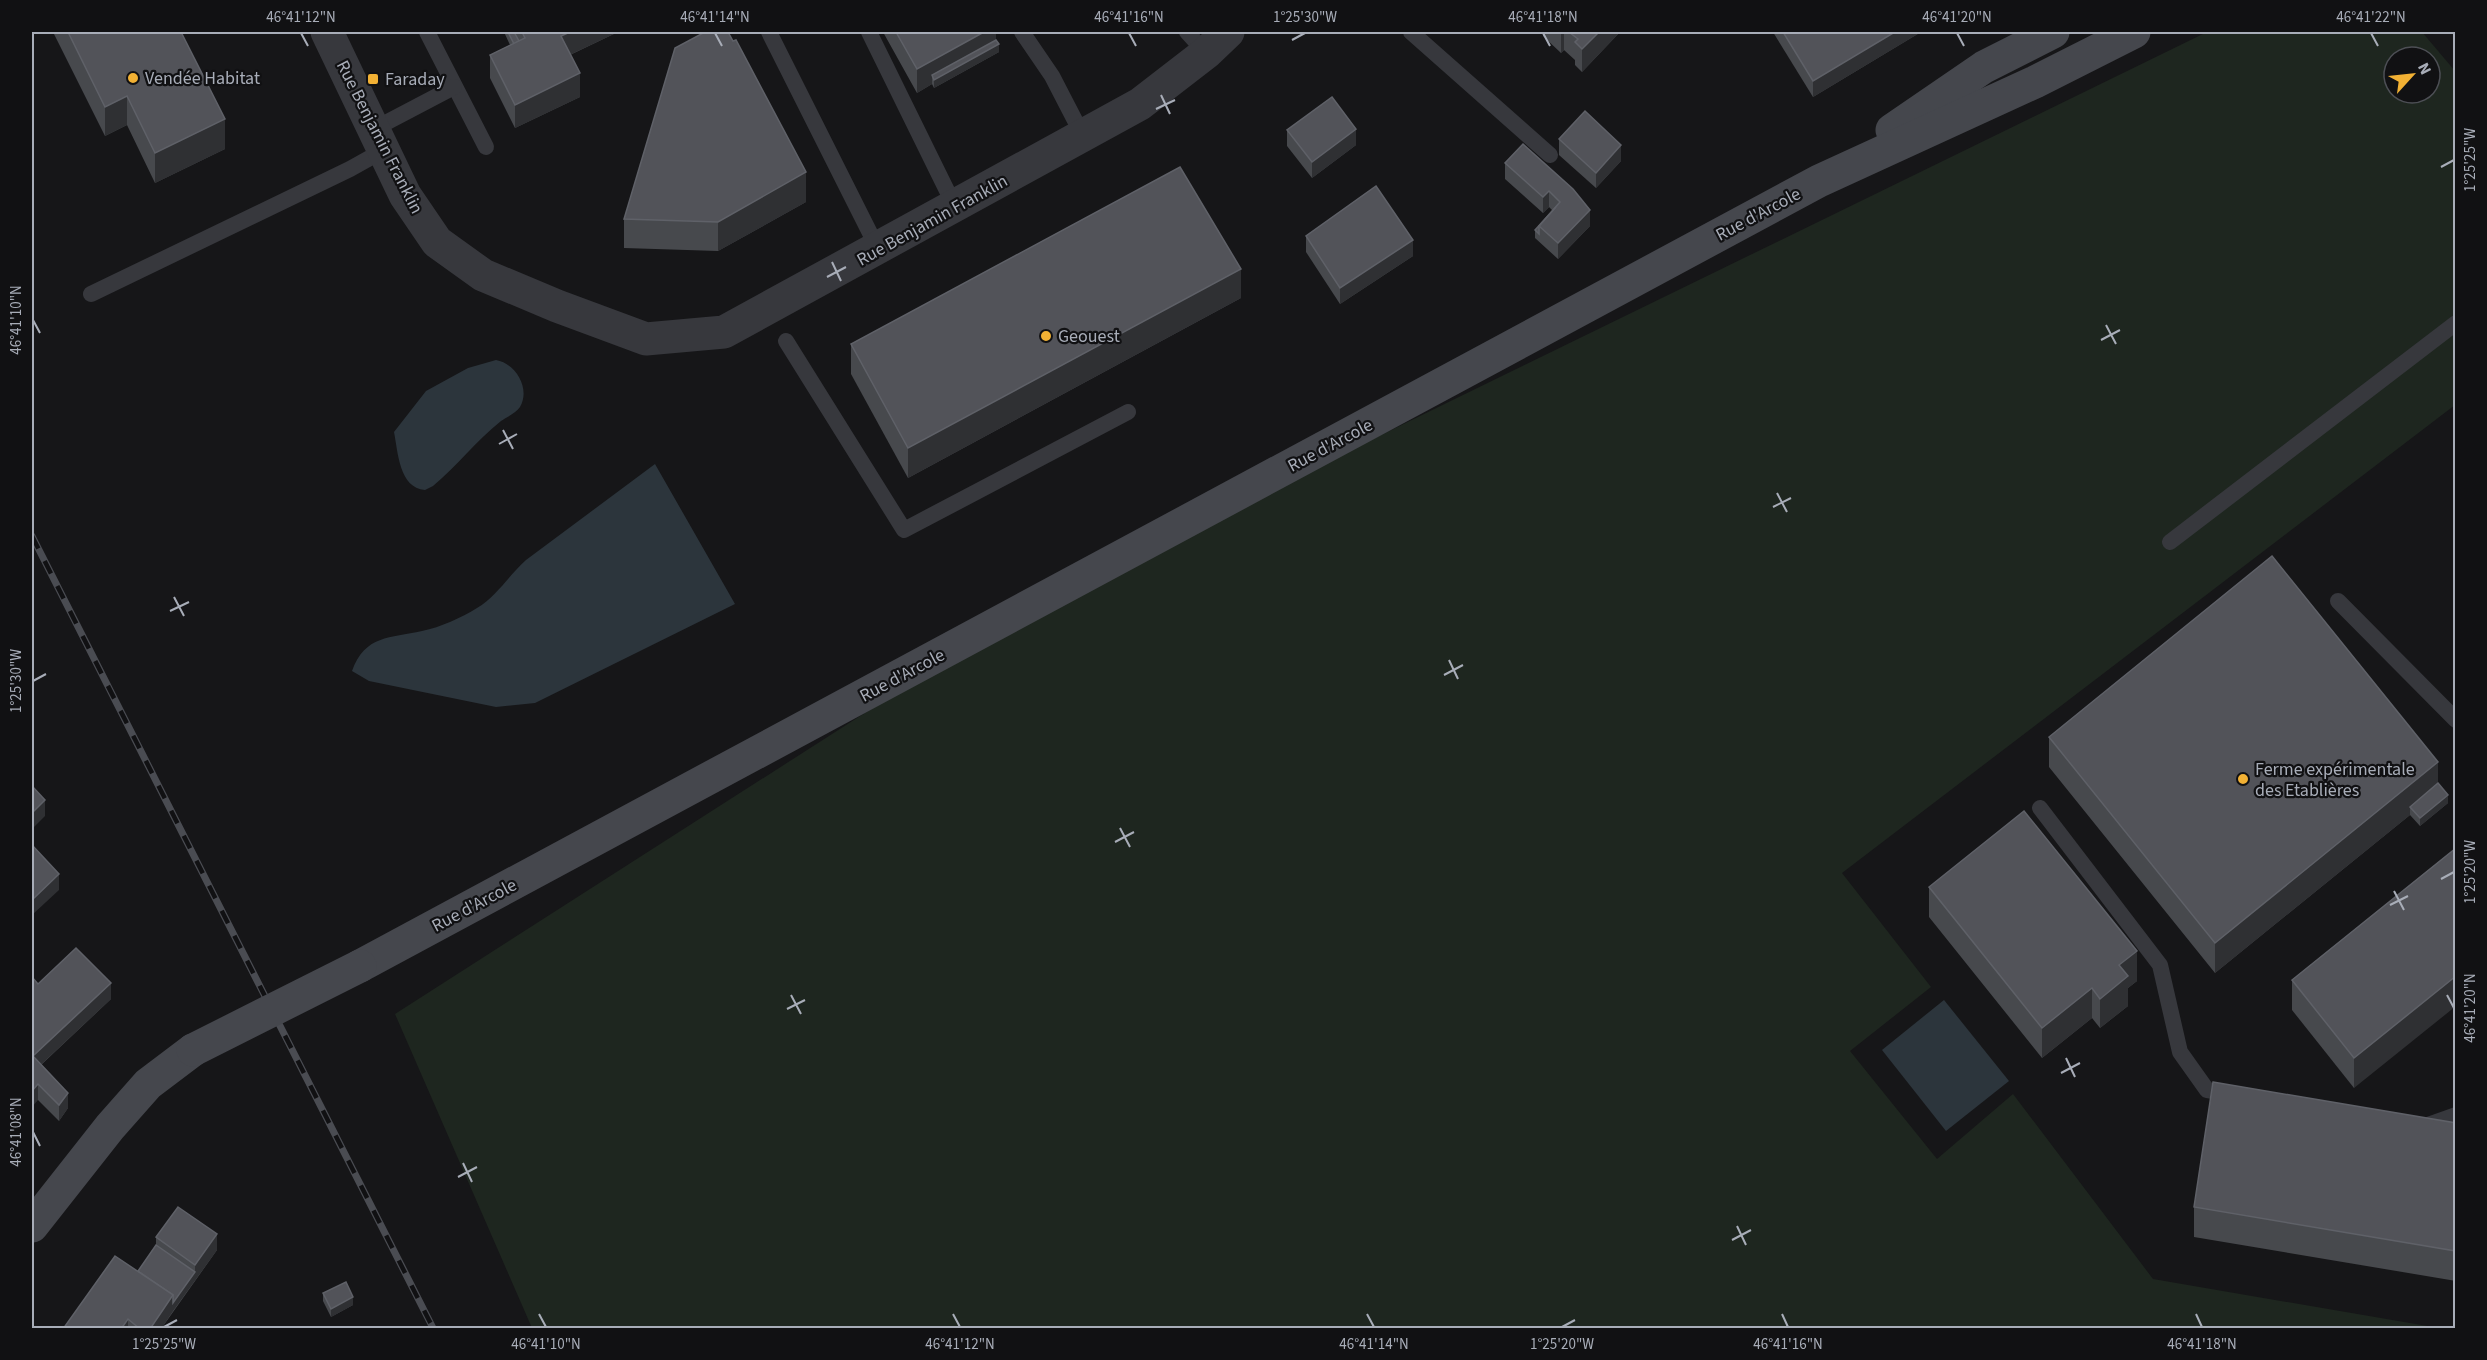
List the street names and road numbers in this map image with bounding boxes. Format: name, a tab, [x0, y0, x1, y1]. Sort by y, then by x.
street label: Rue Benjamin Franklin	[330, 56, 429, 218]
street label: Rue Benjamin Franklin	[852, 168, 1012, 272]
street label: Rue d'Arcole	[1711, 182, 1805, 247]
street label: Rue d'Arcole	[1283, 413, 1377, 478]
street label: Rue d'Arcole	[855, 643, 949, 708]
street label: Rue d'Arcole	[427, 873, 521, 938]

